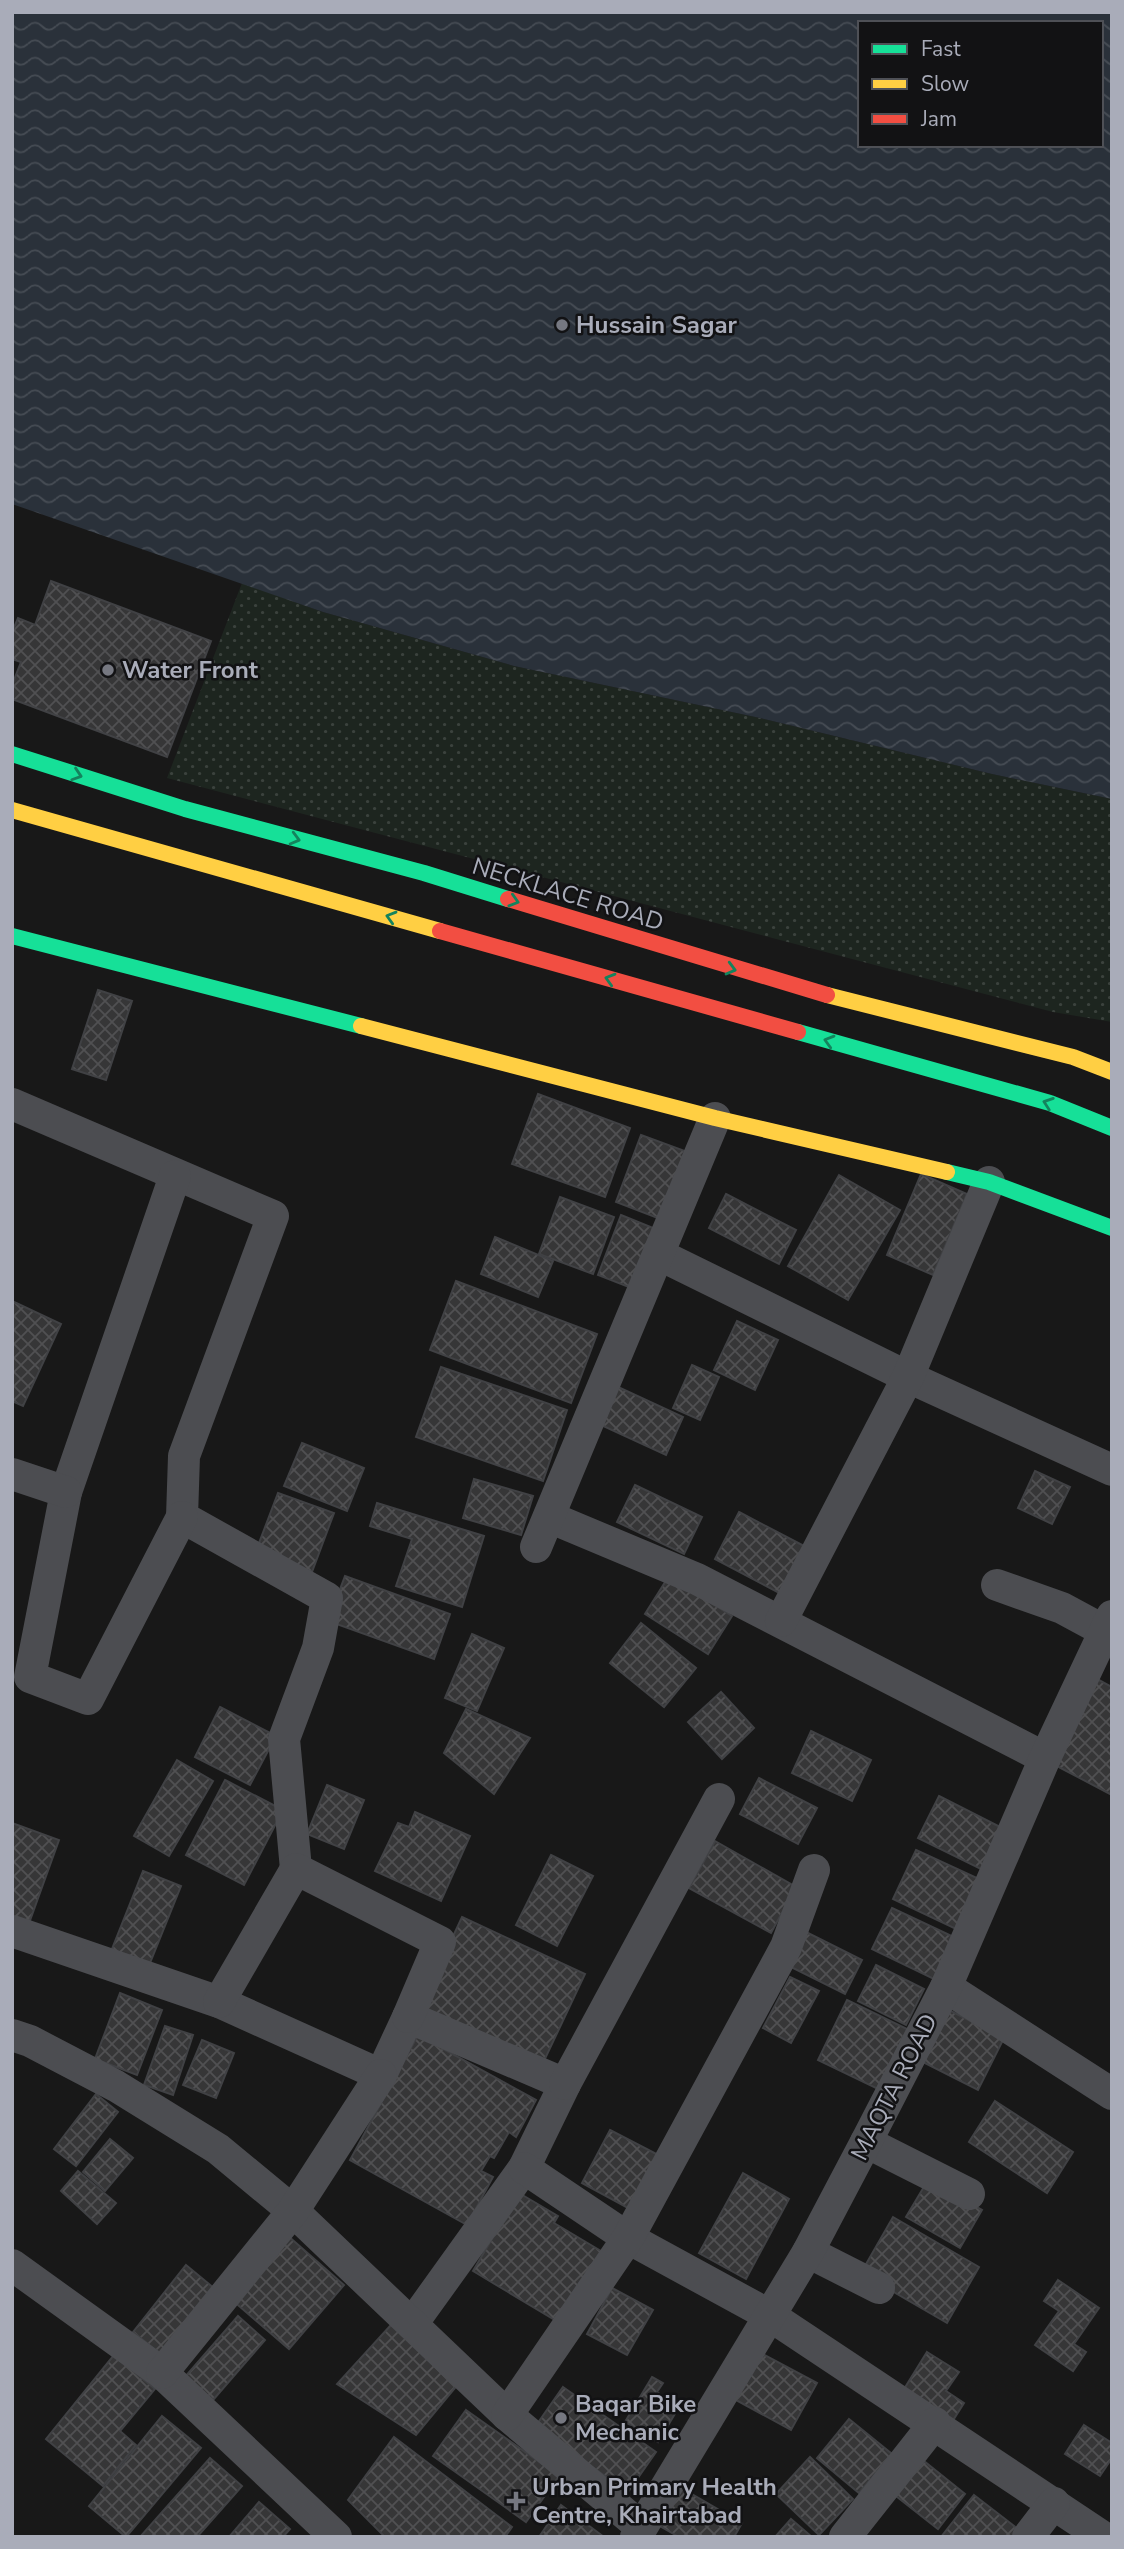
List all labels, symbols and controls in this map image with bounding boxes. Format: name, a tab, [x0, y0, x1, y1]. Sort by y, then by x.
legend	[858, 21, 1103, 147]
text: Fast	[921, 35, 961, 63]
text: Slow	[921, 70, 970, 98]
text: Jam	[920, 105, 957, 133]
place label: Hussain Sagar	[576, 309, 738, 341]
marker: Hussain Sagar	[554, 317, 570, 333]
place label: Water Front	[122, 654, 259, 686]
marker: Water Front	[100, 662, 116, 678]
one-way arrow	[71, 766, 83, 781]
one-way arrow	[289, 831, 301, 845]
street label: NECKLACE ROAD	[469, 850, 667, 938]
one-way arrow	[508, 893, 520, 908]
one-way arrow	[386, 911, 398, 926]
one-way arrow	[725, 960, 737, 975]
one-way arrow	[605, 973, 617, 988]
one-way arrow	[824, 1035, 836, 1049]
one-way arrow	[1043, 1097, 1055, 1111]
street label: MAQTA ROAD	[843, 2008, 945, 2166]
place label: Baqar Bike Mechanic	[575, 2388, 696, 2448]
marker: Baqar Bike Mechanic	[553, 2410, 569, 2426]
place label: Urban Primary Health Centre, Khairtabad	[532, 2471, 777, 2531]
marker: Urban Primary Health Centre, Khairtabad	[506, 2491, 526, 2511]

